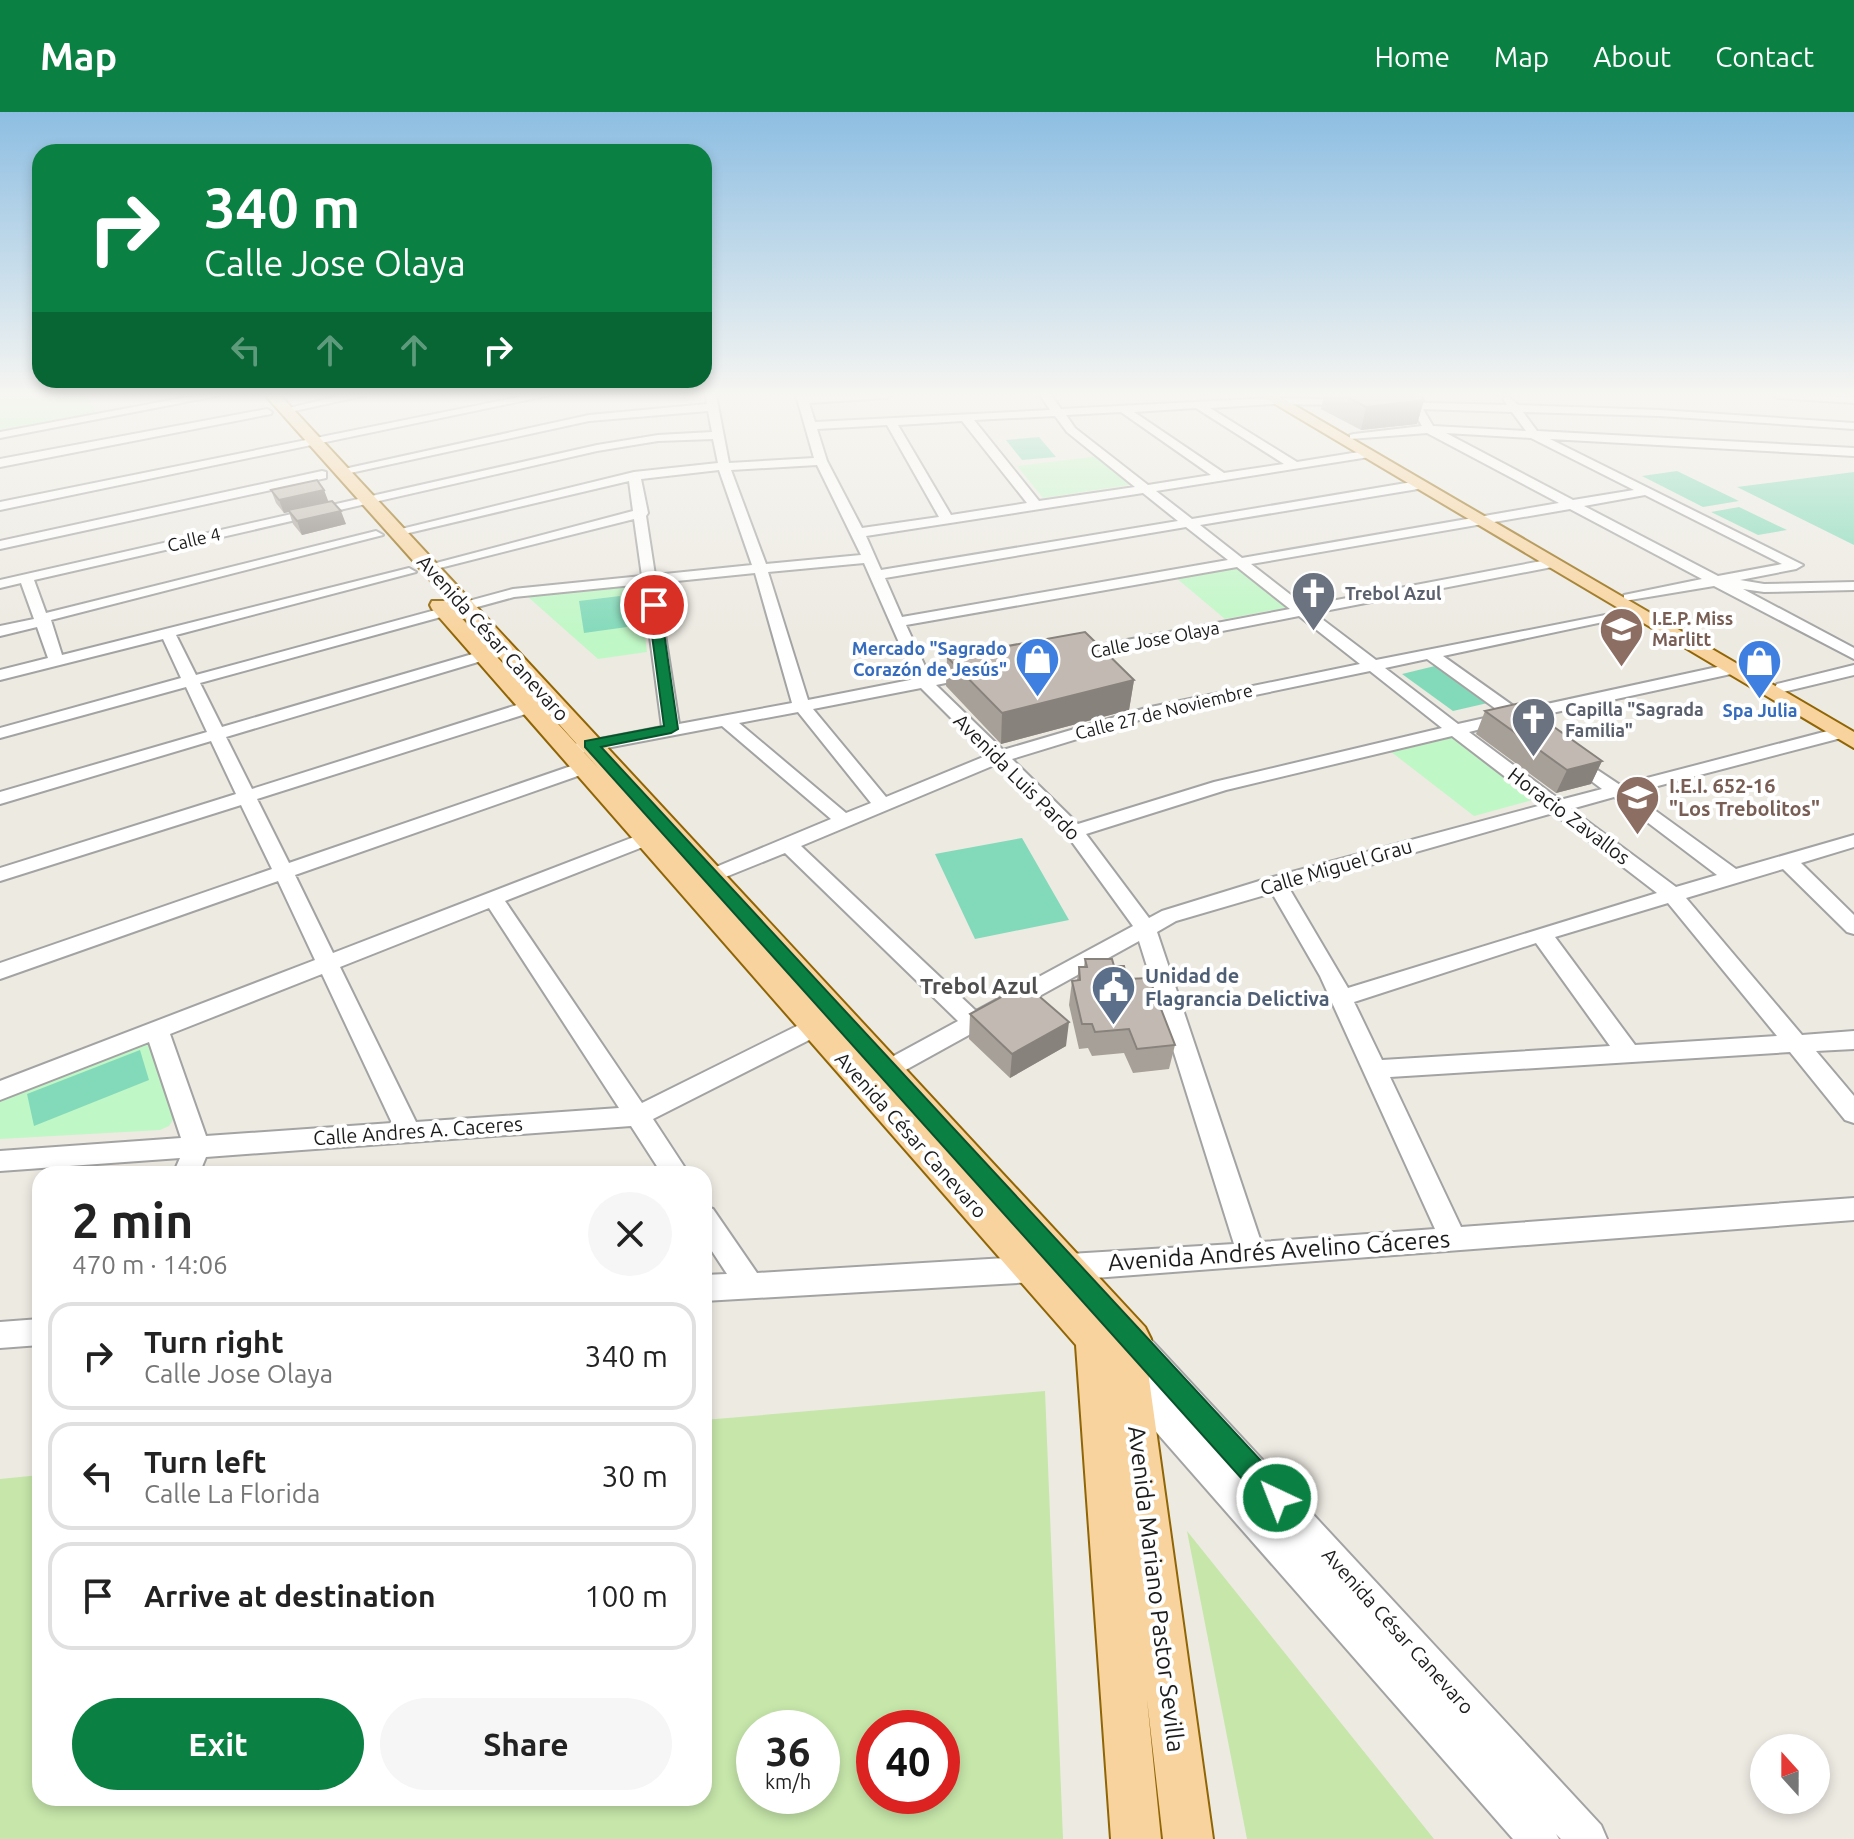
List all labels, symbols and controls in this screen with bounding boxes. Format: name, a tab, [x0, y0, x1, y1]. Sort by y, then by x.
text: Map	[40, 35, 117, 77]
text: Home	[1375, 41, 1450, 72]
text: Map	[1494, 41, 1549, 72]
text: About	[1593, 41, 1671, 72]
text: Contact	[1715, 41, 1814, 72]
icon: right	[72, 176, 176, 280]
text: 340 m	[204, 176, 360, 239]
text: Calle Jose Olaya	[204, 242, 466, 283]
icon: left	[224, 328, 268, 372]
icon: ahead	[308, 328, 352, 372]
icon: ahead	[392, 328, 436, 372]
icon: right	[476, 328, 520, 372]
street label: Calle 4	[165, 523, 222, 555]
street label: Avenida César Canevaro	[413, 550, 574, 725]
church icon: Trebol Azul	[1290, 570, 1338, 633]
pin	[620, 571, 688, 639]
icon: arrive	[632, 583, 676, 627]
place label: Trebol Azul	[1345, 583, 1442, 603]
school or university icon: I.E.P. Miss Marlitt	[1597, 605, 1645, 668]
place label: I.E.P. Miss Marlitt	[1652, 608, 1733, 649]
street label: Calle Jose Olaya	[1089, 617, 1221, 661]
shop icon: Mercado "Sagrado Corazón de Jesús"	[1014, 635, 1062, 698]
shop icon: Spa Julia	[1736, 637, 1784, 700]
place label: Mercado "Sagrado Corazón de Jesús"	[852, 638, 1007, 679]
street label: Calle 27 de Noviembre	[1073, 679, 1255, 743]
church icon: Capilla "Sagrada Familia"	[1510, 696, 1558, 759]
place label: Capilla "Sagrada Familia"	[1565, 699, 1704, 740]
place label: Spa Julia	[1722, 700, 1798, 720]
street label: Avenida Luis Pardo	[949, 709, 1085, 845]
street label: Horacio Zavallos	[1504, 762, 1635, 869]
school or university icon: I.E.I. 652-16 "Los Trebolitos"	[1614, 774, 1662, 837]
place label: I.E.I. 652-16 "Los Trebolitos"	[1669, 774, 1820, 820]
street label: Calle Miguel Grau	[1257, 834, 1415, 899]
public building icon: Unidad de Flagrancia Delictiva	[1090, 963, 1138, 1026]
place label: Unidad de Flagrancia Delictiva	[1145, 964, 1330, 1010]
district label: Trebol Azul	[920, 973, 1038, 998]
street label: Avenida César Canevaro	[831, 1047, 992, 1222]
street label: Calle Andres A. Caceres	[313, 1112, 523, 1149]
button: close	[588, 1192, 672, 1276]
text: 2 min	[72, 1193, 193, 1247]
street label: Avenida Andrés Avelino Cáceres	[1107, 1225, 1451, 1276]
text: 470 m · 14:06	[72, 1250, 228, 1279]
text: Turn right	[144, 1325, 284, 1359]
icon: right	[76, 1334, 120, 1378]
text: 340 m	[584, 1339, 668, 1373]
text: Calle Jose Olaya	[144, 1359, 333, 1388]
street label: Avenida Mariano Pastor Sevilla	[1123, 1424, 1190, 1754]
text: Turn left	[144, 1445, 266, 1479]
icon: left	[76, 1454, 120, 1498]
position arrow	[1235, 1456, 1319, 1540]
text: 30 m	[601, 1459, 668, 1493]
text: Calle La Florida	[144, 1479, 320, 1508]
street label: Avenida César Canevaro	[1318, 1543, 1479, 1718]
icon: arrive	[76, 1574, 120, 1618]
text: Arrive at destination	[144, 1579, 436, 1613]
text: 100 m	[584, 1579, 668, 1613]
button: Exit	[72, 1698, 364, 1790]
button: Share	[380, 1698, 672, 1790]
speed limit sign: 40	[856, 1710, 960, 1814]
text: 36	[765, 1729, 811, 1774]
north arrow	[1750, 1734, 1830, 1814]
map controls	[1750, 1734, 1830, 1814]
text: km/h	[765, 1770, 811, 1793]

